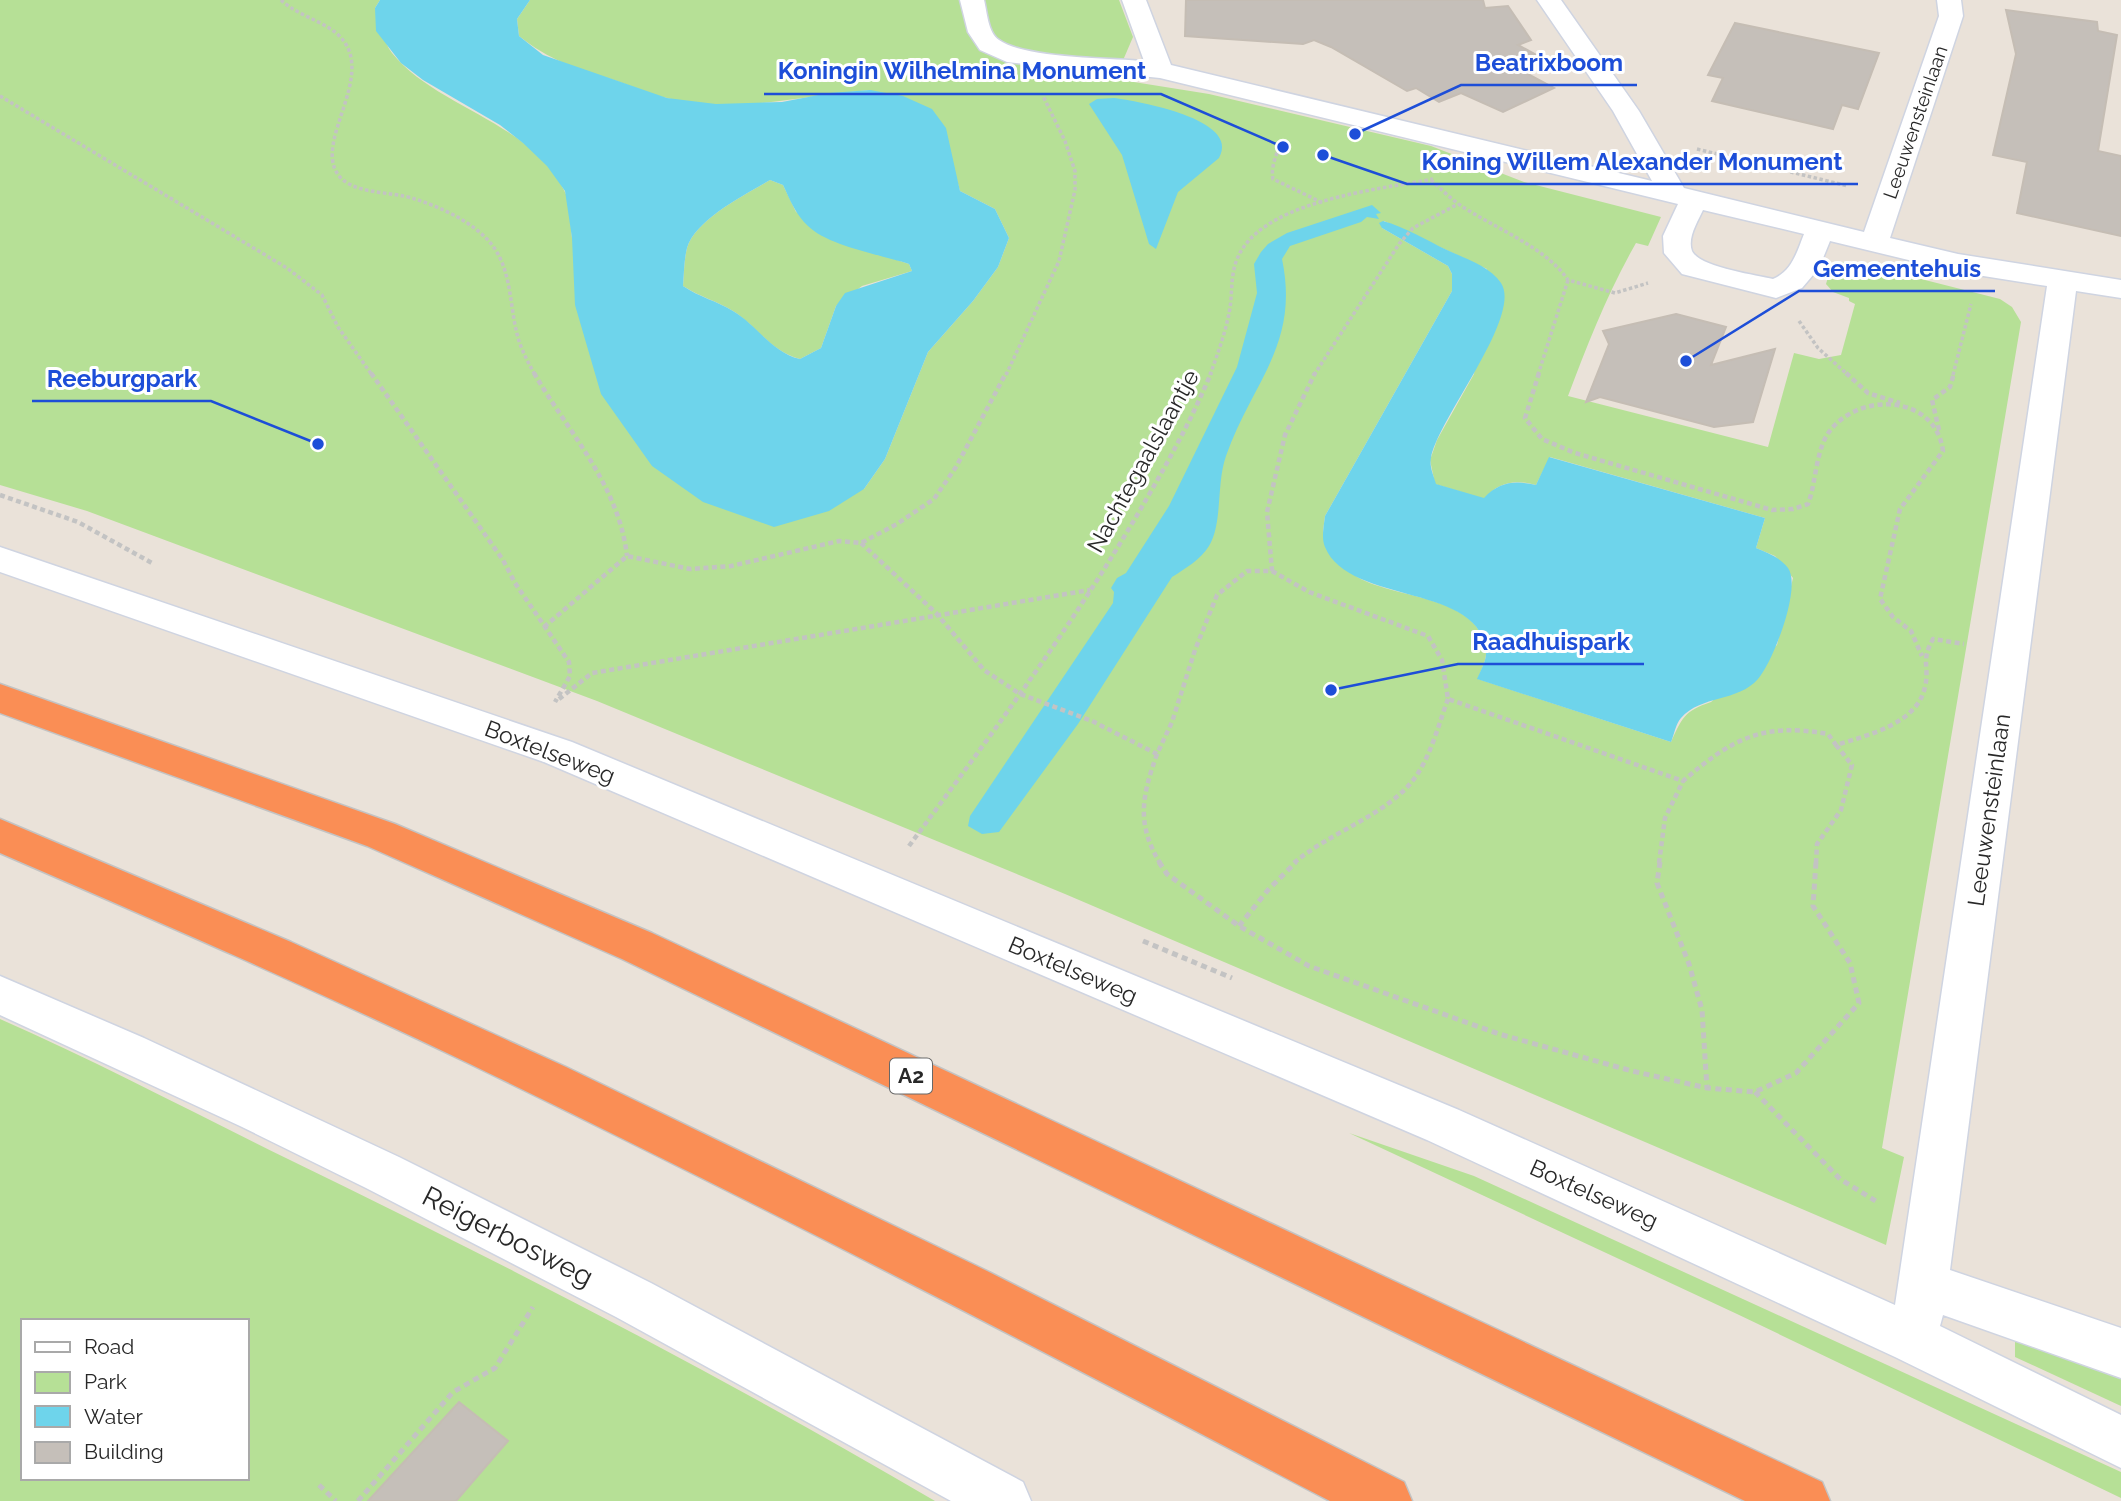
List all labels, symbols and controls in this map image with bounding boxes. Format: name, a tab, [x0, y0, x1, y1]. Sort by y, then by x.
callout: Beatrixboom	[1461, 40, 1637, 85]
street label: Leeuwensteinlaan	[1878, 43, 1952, 201]
text: Beatrixboom	[1475, 48, 1623, 77]
callout: Koningin Wilhelmina Monument	[764, 49, 1161, 94]
text: Koningin Wilhelmina Monument	[778, 56, 1146, 85]
callout: Koning Willem Alexander Monument	[1407, 139, 1858, 184]
text: Koning Willem Alexander Monument	[1422, 147, 1842, 176]
callout: Gemeentehuis	[1799, 246, 1995, 291]
text: Gemeentehuis	[1813, 254, 1981, 283]
callout: Reeburgpark	[32, 356, 211, 401]
text: Reeburgpark	[47, 364, 198, 393]
street label: Nachtegaalslaantje	[1081, 365, 1204, 557]
callout: Raadhuispark	[1458, 619, 1644, 664]
text: Raadhuispark	[1472, 627, 1630, 656]
street label: Leeuwensteinlaan	[1962, 712, 2015, 908]
street label: Boxtelseweg	[481, 714, 619, 789]
street label: Boxtelseweg	[1005, 930, 1142, 1009]
road number: A2	[890, 1058, 932, 1094]
street label: Boxtelseweg	[1526, 1153, 1663, 1234]
street label: Reigerbosweg	[417, 1179, 599, 1294]
legend	[21, 1319, 248, 1480]
text: Road	[84, 1334, 134, 1359]
text: Park	[84, 1369, 127, 1394]
text: Water	[84, 1404, 143, 1429]
text: Building	[84, 1439, 164, 1464]

